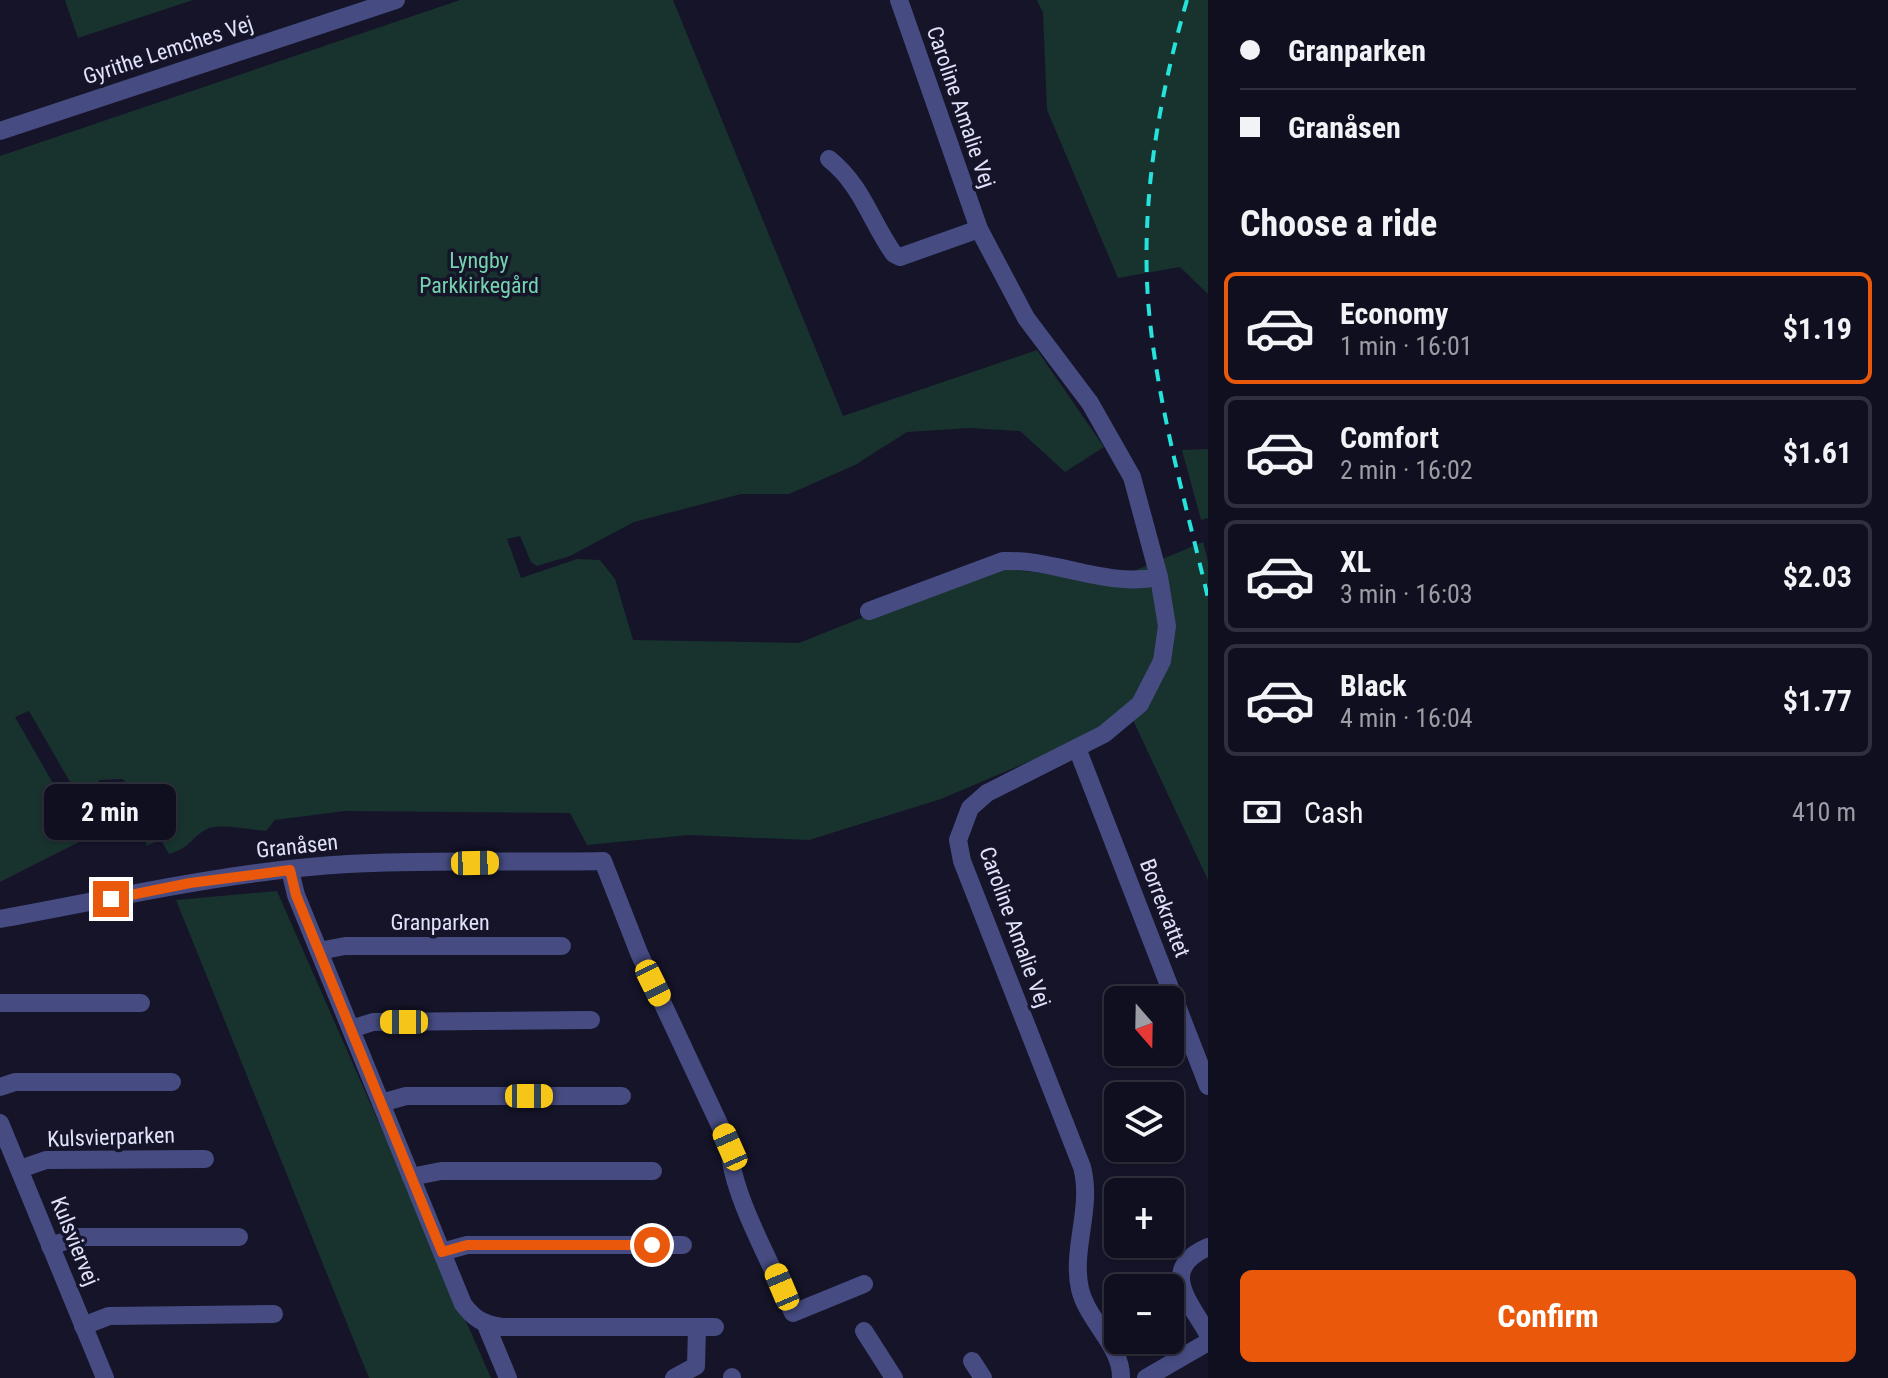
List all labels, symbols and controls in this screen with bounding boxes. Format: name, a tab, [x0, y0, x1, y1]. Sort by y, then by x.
street label: Gyrithe Lemches Vej	[80, 11, 256, 89]
street label: Caroline Amalie Vej	[922, 23, 1000, 191]
text: Granparken	[1288, 33, 1426, 68]
text: Granåsen	[1288, 110, 1401, 145]
text: Choose a ride	[1240, 203, 1437, 245]
park label: Lyngby Parkkirkegård	[419, 248, 539, 298]
icon: car	[1244, 292, 1316, 364]
text: Economy	[1340, 296, 1448, 331]
text: $1.19	[1783, 311, 1852, 346]
text: 1 min · 16:01	[1340, 331, 1473, 361]
icon: car	[1244, 416, 1316, 488]
text: Comfort	[1340, 420, 1439, 455]
text: $1.61	[1783, 435, 1852, 470]
text: 2 min · 16:02	[1340, 455, 1473, 485]
icon: car	[1244, 540, 1316, 612]
text: XL	[1340, 544, 1371, 579]
text: $2.03	[1783, 559, 1852, 594]
text: 3 min · 16:03	[1340, 579, 1473, 609]
icon: car	[1244, 664, 1316, 736]
text: Black	[1340, 668, 1407, 703]
text: $1.77	[1783, 683, 1852, 718]
text: 4 min · 16:04	[1340, 703, 1473, 733]
callout: 2 min	[45, 783, 177, 839]
icon: cash	[1240, 790, 1284, 834]
text: Cash	[1304, 795, 1364, 830]
text: 2 min	[81, 797, 139, 827]
text: 410 m	[1792, 797, 1856, 827]
street label: Granåsen	[255, 829, 339, 863]
street label: Caroline Amalie Vej	[974, 843, 1056, 1011]
car	[451, 851, 499, 875]
street label: Borrekrattet	[1135, 855, 1195, 961]
route end	[93, 881, 129, 917]
street label: Granparken	[390, 910, 490, 935]
car	[632, 956, 674, 1010]
north arrow	[1104, 986, 1184, 1066]
map controls	[1104, 986, 1184, 1354]
car	[380, 1010, 428, 1034]
button: layers	[1104, 1082, 1184, 1162]
car	[505, 1084, 553, 1108]
car	[709, 1120, 751, 1174]
street label: Kulsvierparken	[47, 1122, 175, 1152]
button: +	[1104, 1178, 1184, 1258]
street label: Kulsviervej	[46, 1193, 104, 1289]
route start	[634, 1227, 670, 1263]
car	[762, 1260, 802, 1314]
button: Confirm	[1240, 1270, 1856, 1362]
button: −	[1104, 1274, 1184, 1354]

